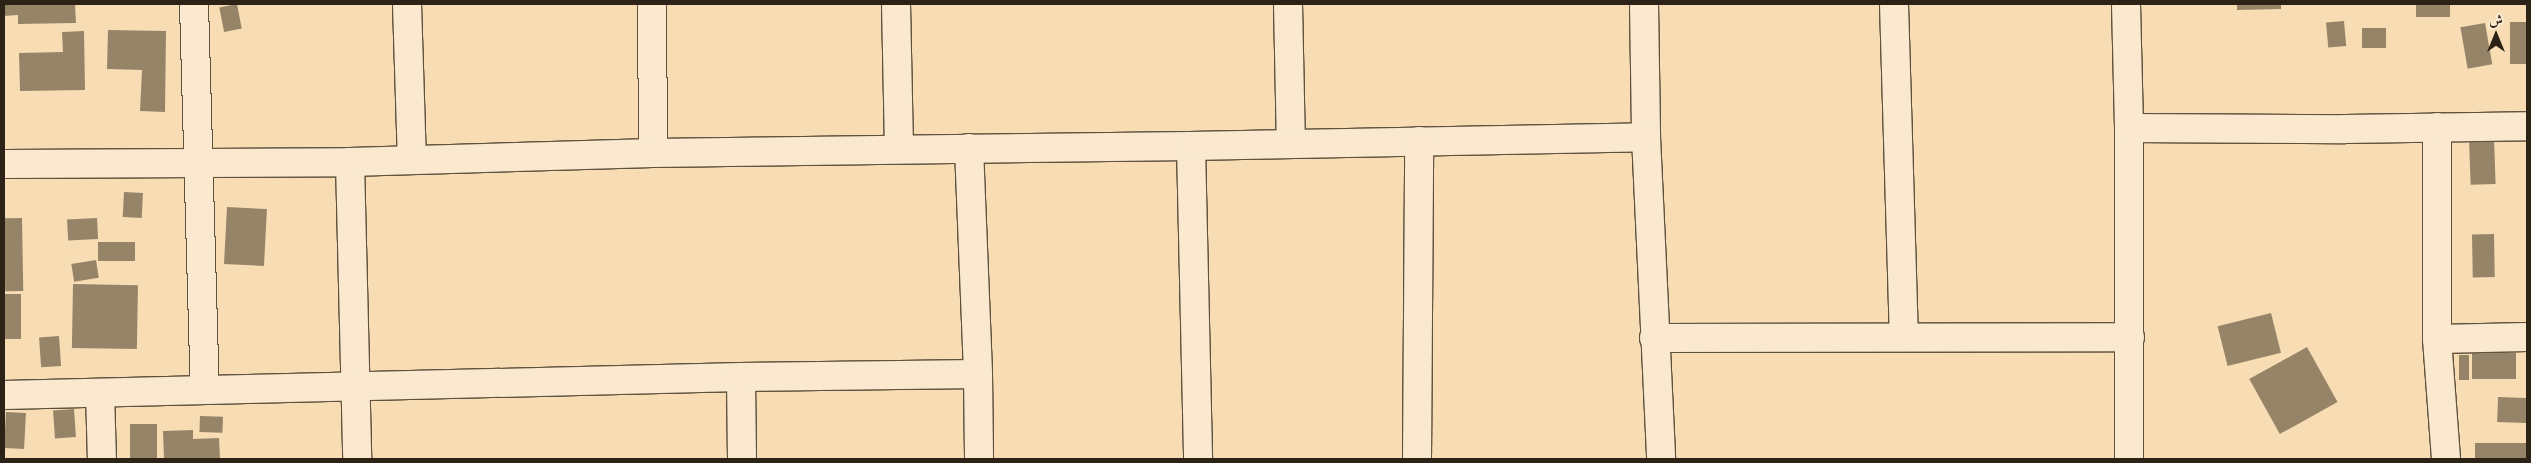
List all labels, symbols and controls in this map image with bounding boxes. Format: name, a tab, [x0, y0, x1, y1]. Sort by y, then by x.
north arrow	[2471, 10, 2521, 60]
text: ش	[2489, 11, 2503, 29]

